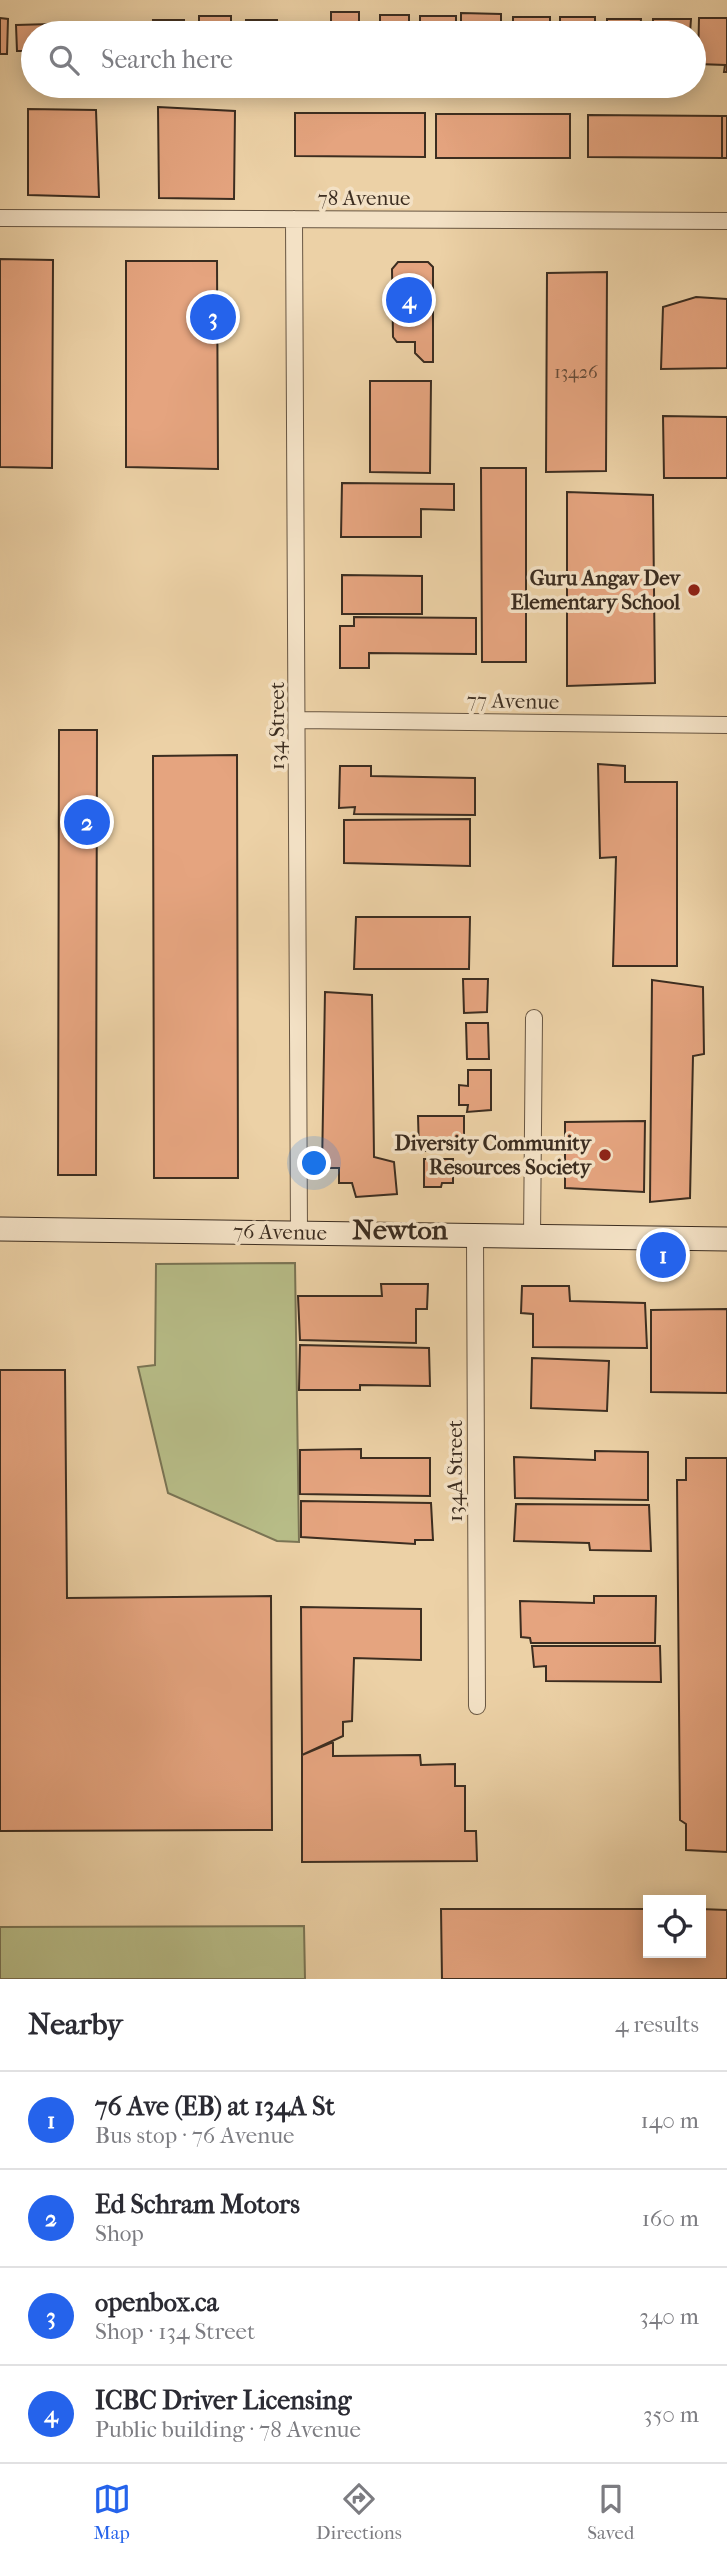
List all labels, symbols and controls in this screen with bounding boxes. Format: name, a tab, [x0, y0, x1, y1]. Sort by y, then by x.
search box	[21, 21, 706, 98]
icon: search	[45, 41, 83, 79]
text: Search here	[101, 44, 233, 75]
street label: 78 Avenue	[318, 186, 410, 210]
pin: 4	[386, 274, 432, 326]
pin: 3	[190, 291, 236, 343]
house number: 13426	[554, 362, 598, 383]
place label: Guru Angav Dev Elementary School	[511, 566, 681, 614]
marker: Guru Angav Dev Elementary School	[686, 582, 702, 598]
street label: 134 Street	[265, 681, 289, 770]
street label: 77 Avenue	[467, 688, 559, 714]
pin: 2	[64, 796, 110, 848]
place label: Diversity Community Resources Society	[394, 1131, 593, 1179]
your location	[297, 1146, 331, 1180]
marker: Diversity Community Resources Society	[597, 1147, 613, 1163]
district label: Newton	[352, 1213, 448, 1246]
street label: 76 Avenue	[233, 1219, 327, 1245]
pin: 1	[640, 1229, 686, 1281]
street label: 134A Street	[443, 1419, 467, 1522]
map controls	[643, 1895, 706, 1958]
button: locate	[643, 1895, 706, 1958]
text: Nearby	[28, 2007, 123, 2042]
text: 4 results	[615, 2011, 699, 2038]
text: 76 Ave (EB) at 134A St	[95, 2091, 335, 2122]
text: 1	[47, 2107, 55, 2134]
text: 140 m	[640, 2107, 699, 2134]
text: Bus stop · 76 Avenue	[95, 2122, 294, 2149]
text: Ed Schram Motors	[95, 2189, 300, 2220]
text: 2	[45, 2205, 57, 2232]
text: 160 m	[642, 2205, 699, 2232]
text: Shop	[95, 2220, 144, 2247]
text: openbox.ca	[95, 2287, 218, 2318]
text: 3	[46, 2303, 56, 2330]
text: 340 m	[639, 2303, 699, 2330]
text: Shop · 134 Street	[95, 2318, 255, 2345]
text: ICBC Driver Licensing	[95, 2385, 351, 2416]
text: 4	[44, 2401, 58, 2428]
text: 350 m	[643, 2401, 699, 2428]
text: Public building · 78 Avenue	[95, 2416, 361, 2443]
tab: Map	[93, 2480, 131, 2544]
tab: Directions	[316, 2480, 402, 2544]
tab: Saved	[587, 2480, 634, 2544]

